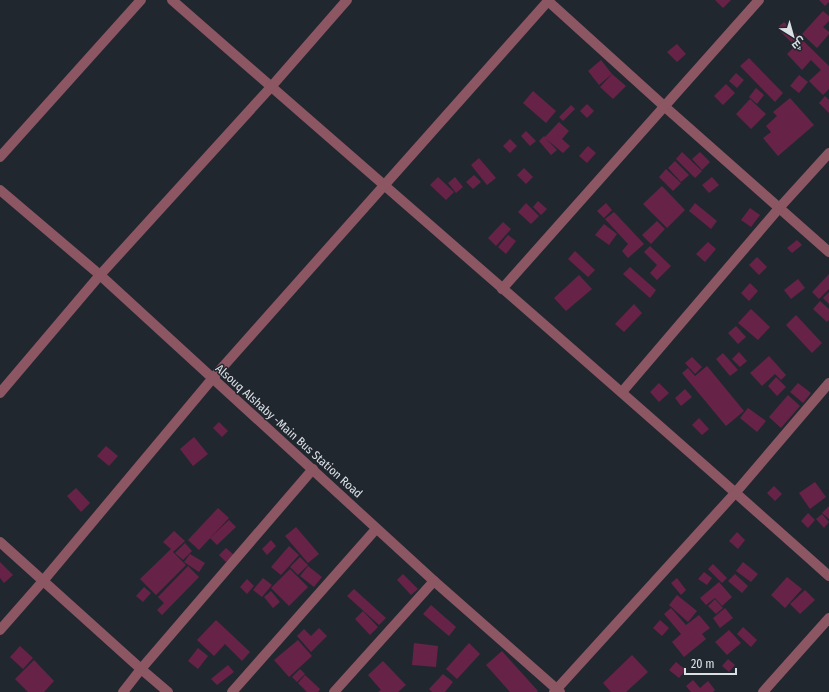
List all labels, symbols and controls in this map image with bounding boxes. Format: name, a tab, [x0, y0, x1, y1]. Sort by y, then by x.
north arrow	[773, 16, 813, 56]
text: ش	[789, 34, 808, 53]
street label: Alsouq Alshaby -Main Bus Station Road	[213, 361, 365, 501]
scale bar	[685, 650, 736, 676]
text: 20 m	[691, 657, 715, 671]

